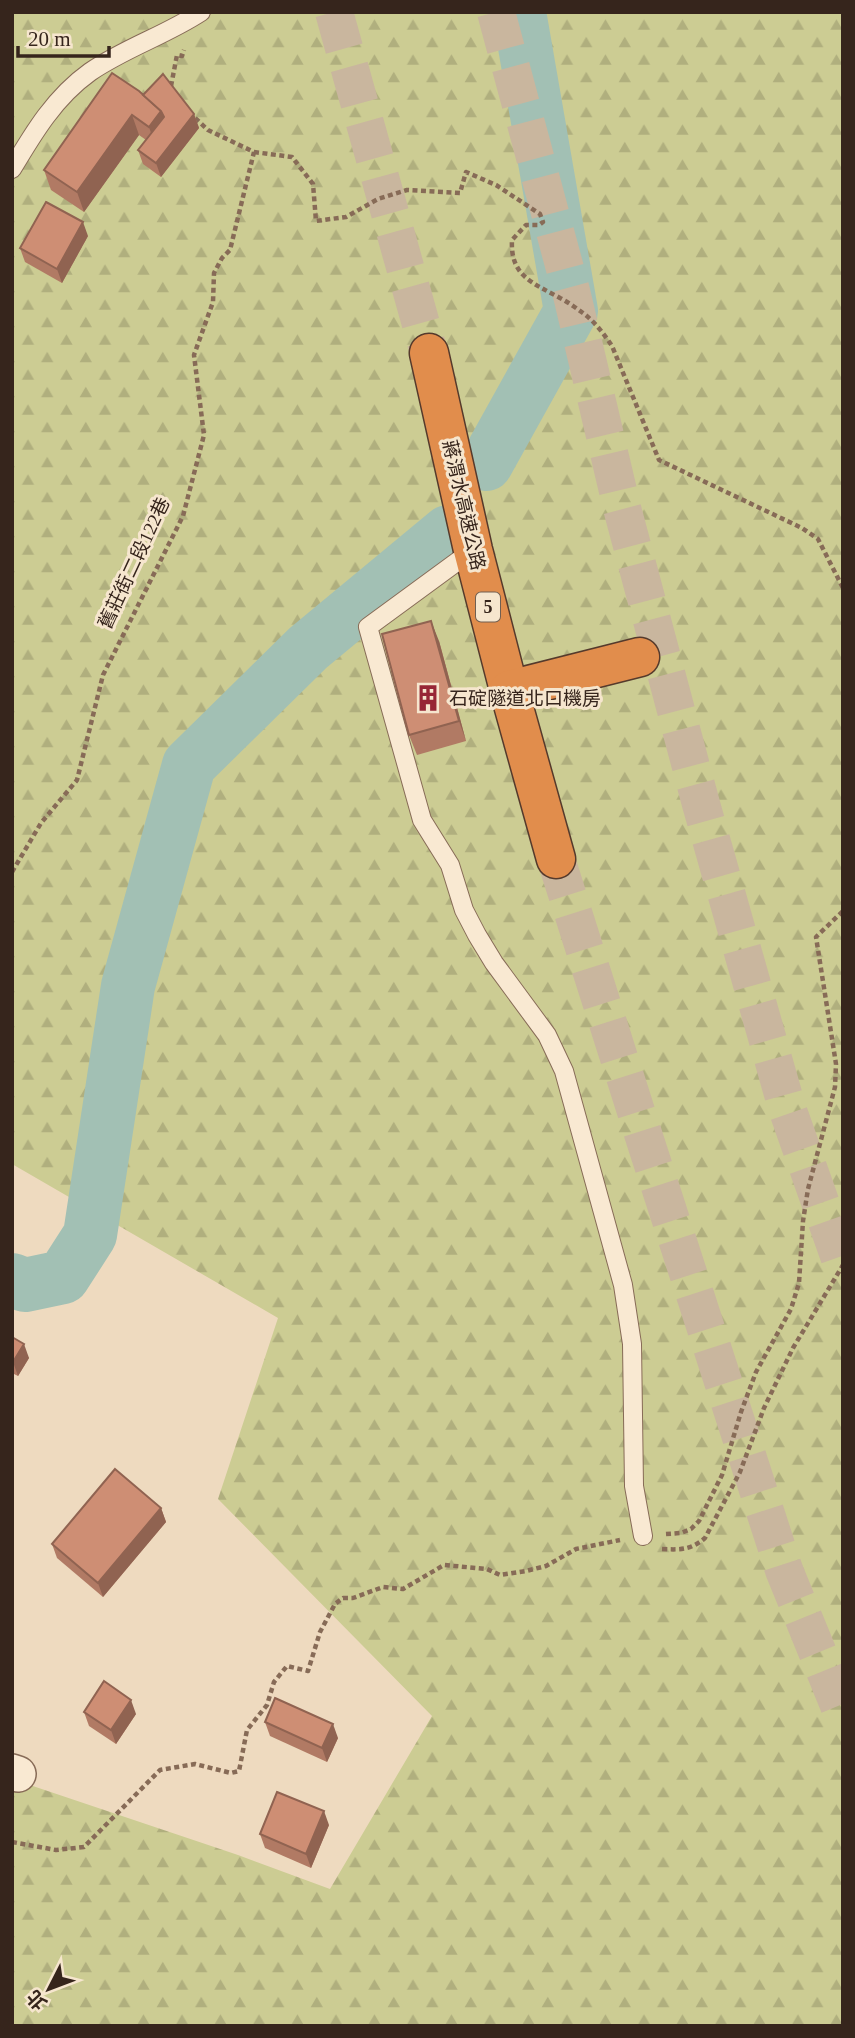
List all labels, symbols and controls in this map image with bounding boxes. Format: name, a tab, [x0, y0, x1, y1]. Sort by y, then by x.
scale bar	[18, 14, 108, 58]
text: 20 m	[28, 27, 71, 51]
street label: 蔣渭水高速公路	[439, 438, 489, 572]
street label: 舊莊街二段122巷	[94, 494, 174, 632]
road number: 5	[476, 592, 500, 622]
building icon: 石碇隧道北口機房	[413, 683, 443, 713]
place label: 石碇隧道北口機房	[449, 688, 601, 709]
north arrow	[14, 1954, 84, 2024]
text: 北	[23, 1986, 51, 2014]

